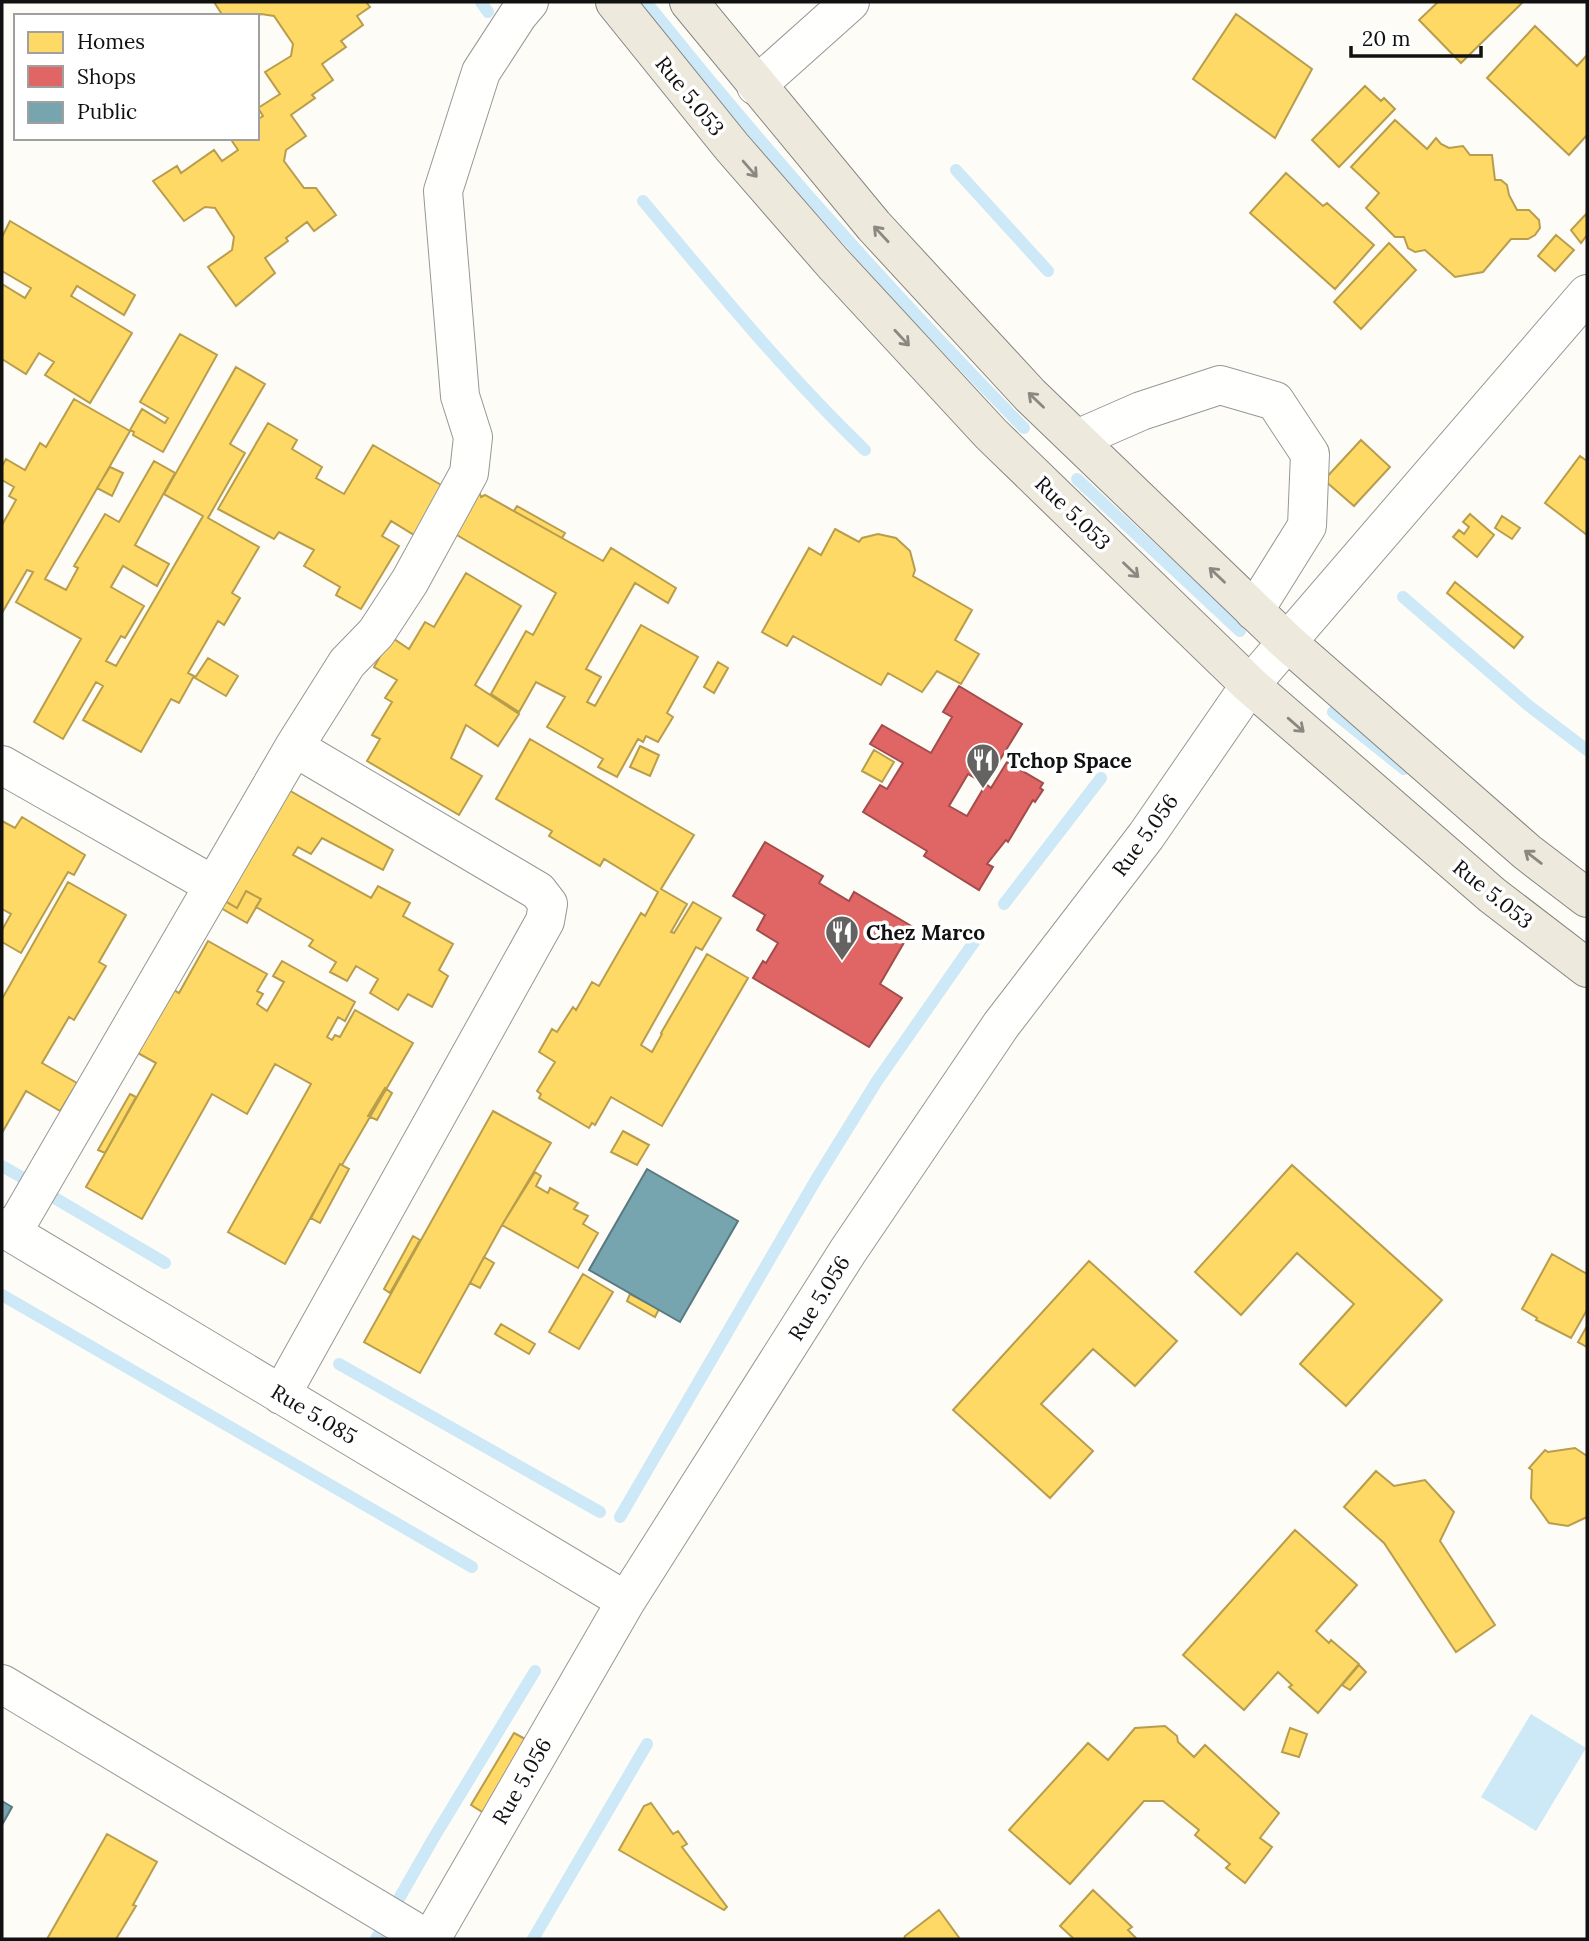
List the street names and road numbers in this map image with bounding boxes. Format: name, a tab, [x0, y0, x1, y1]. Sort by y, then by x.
street label: Rue 5.053	[650, 51, 730, 141]
street label: Rue 5.053	[1029, 470, 1117, 556]
street label: Rue 5.056	[1106, 788, 1184, 882]
street label: Rue 5.053	[1448, 854, 1538, 934]
street label: Rue 5.056	[782, 1250, 856, 1346]
street label: Rue 5.085	[266, 1378, 362, 1450]
street label: Rue 5.056	[486, 1733, 558, 1829]

